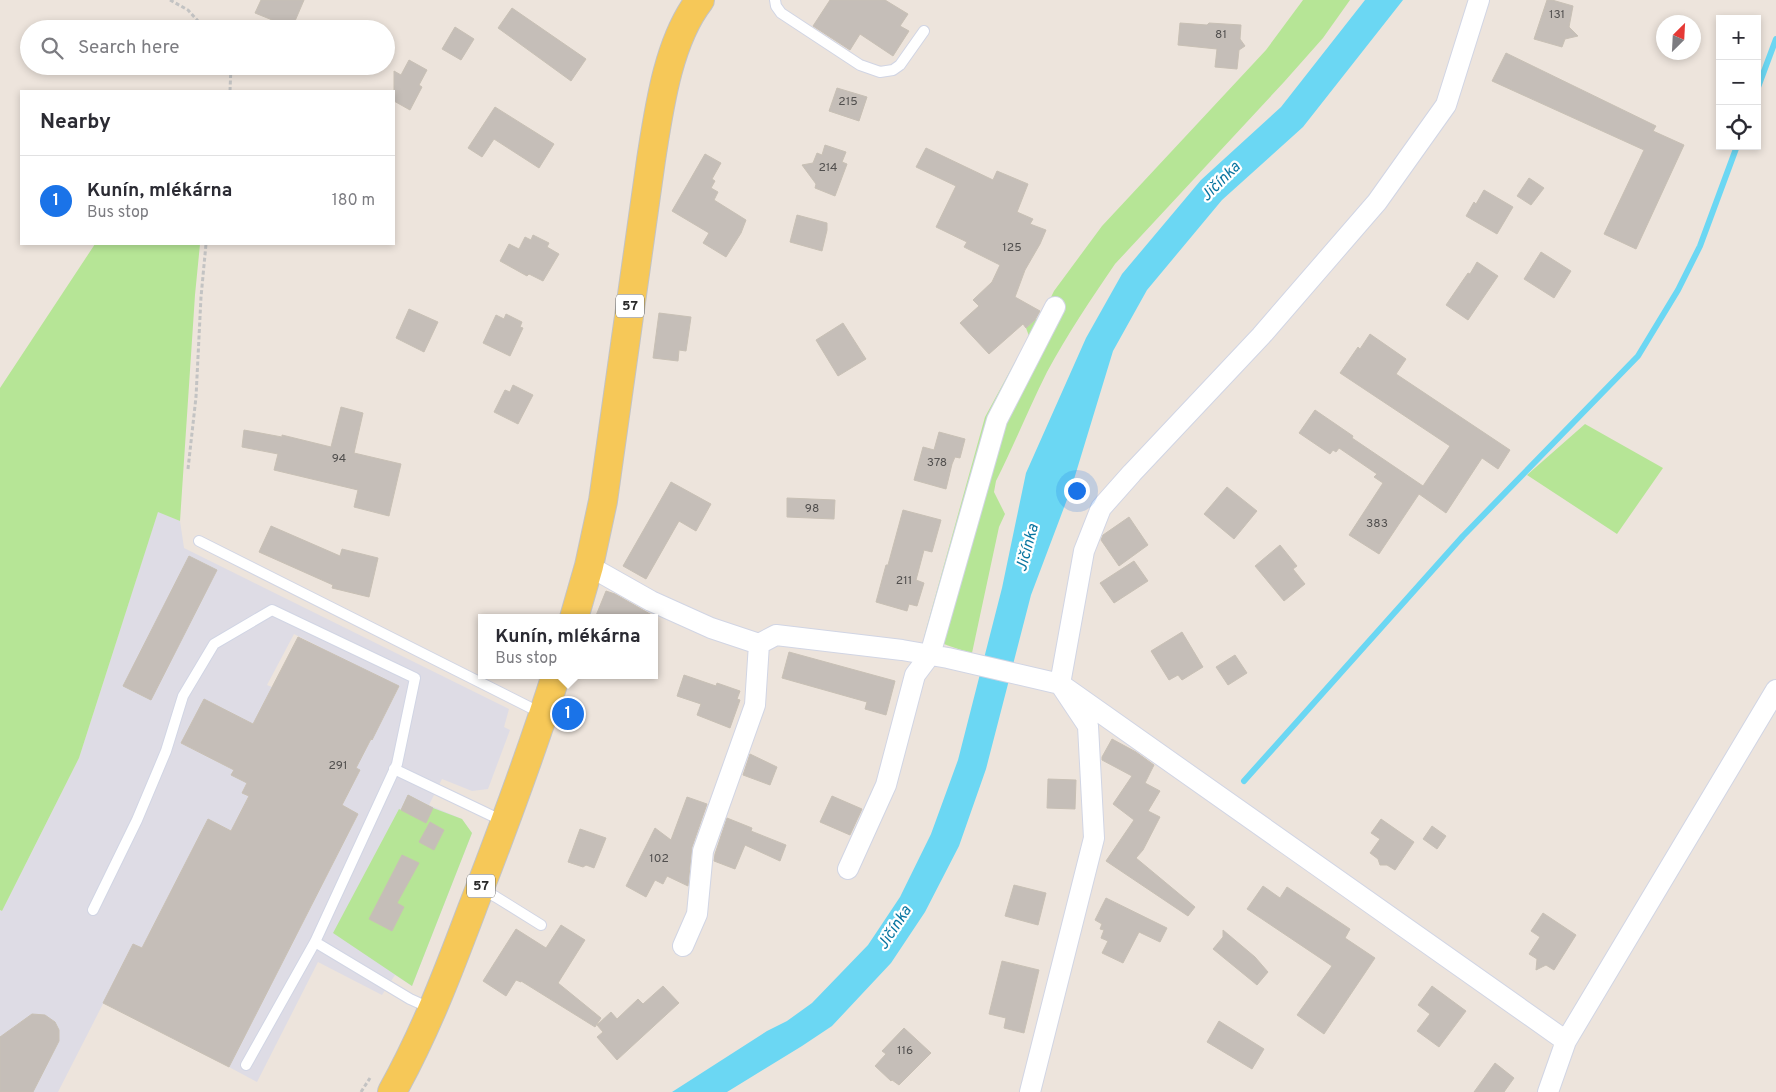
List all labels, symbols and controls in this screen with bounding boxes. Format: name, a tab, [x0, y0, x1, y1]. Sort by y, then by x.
house number: 131	[1549, 7, 1565, 23]
north arrow	[1656, 15, 1701, 60]
map controls	[1716, 15, 1761, 150]
button: +	[1716, 15, 1761, 60]
search box	[20, 20, 395, 75]
house number: 81	[1215, 27, 1227, 43]
icon: search	[38, 34, 66, 62]
text: Search here	[78, 36, 180, 60]
button: −	[1716, 60, 1761, 105]
house number: 215	[838, 94, 858, 110]
button: locate	[1716, 105, 1761, 150]
text: Nearby	[40, 109, 111, 136]
water label: Jičínka	[1197, 157, 1246, 206]
house number: 214	[818, 160, 838, 176]
text: Kunín, mlékárna	[87, 179, 232, 203]
text: 1	[53, 191, 59, 211]
text: 180 m	[332, 191, 375, 211]
text: Bus stop	[87, 203, 149, 223]
house number: 125	[1002, 240, 1022, 256]
road number: 57	[616, 294, 644, 318]
house number: 94	[332, 451, 346, 467]
house number: 378	[927, 455, 947, 471]
your location	[1064, 478, 1090, 504]
house number: 98	[805, 501, 819, 517]
house number: 383	[1366, 516, 1388, 532]
water label: Jičínka	[1012, 521, 1044, 574]
house number: 211	[896, 573, 912, 589]
popup	[478, 614, 658, 679]
text: Kunín, mlékárna	[495, 625, 641, 649]
text: Bus stop	[495, 649, 557, 669]
pin: 1	[552, 695, 584, 733]
house number: 291	[329, 758, 347, 774]
house number: 102	[649, 851, 669, 867]
road number: 57	[467, 874, 495, 898]
water label: Jičínka	[873, 902, 917, 954]
house number: 116	[897, 1043, 913, 1059]

